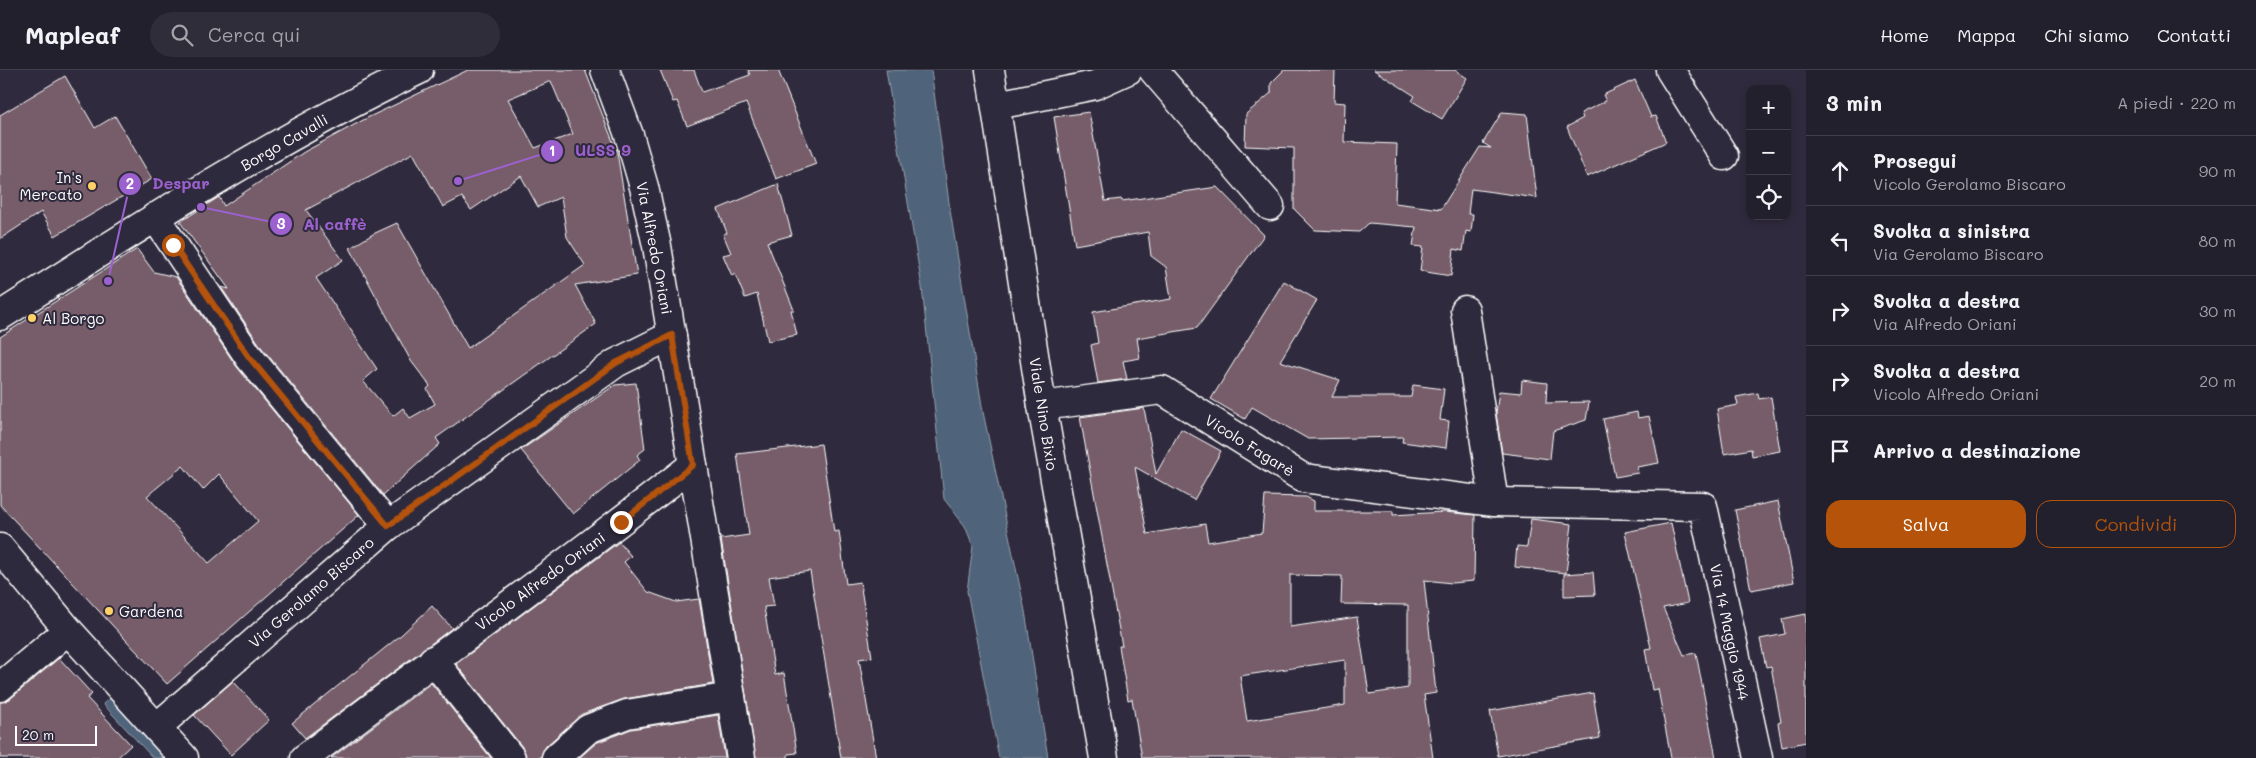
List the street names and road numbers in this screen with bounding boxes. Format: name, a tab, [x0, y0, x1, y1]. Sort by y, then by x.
street label: Borgo Cavalli	[237, 109, 331, 175]
street label: Via Alfredo Oriani	[632, 180, 678, 316]
street label: Viale Nino Bixio	[1025, 356, 1063, 472]
street label: Vicolo Fagarè	[1201, 409, 1299, 481]
street label: Vicolo Alfredo Oriani	[471, 527, 609, 635]
street label: Via Gerolamo Biscaro	[244, 532, 378, 652]
street label: Via 14 Maggio 1944	[1706, 562, 1754, 702]

